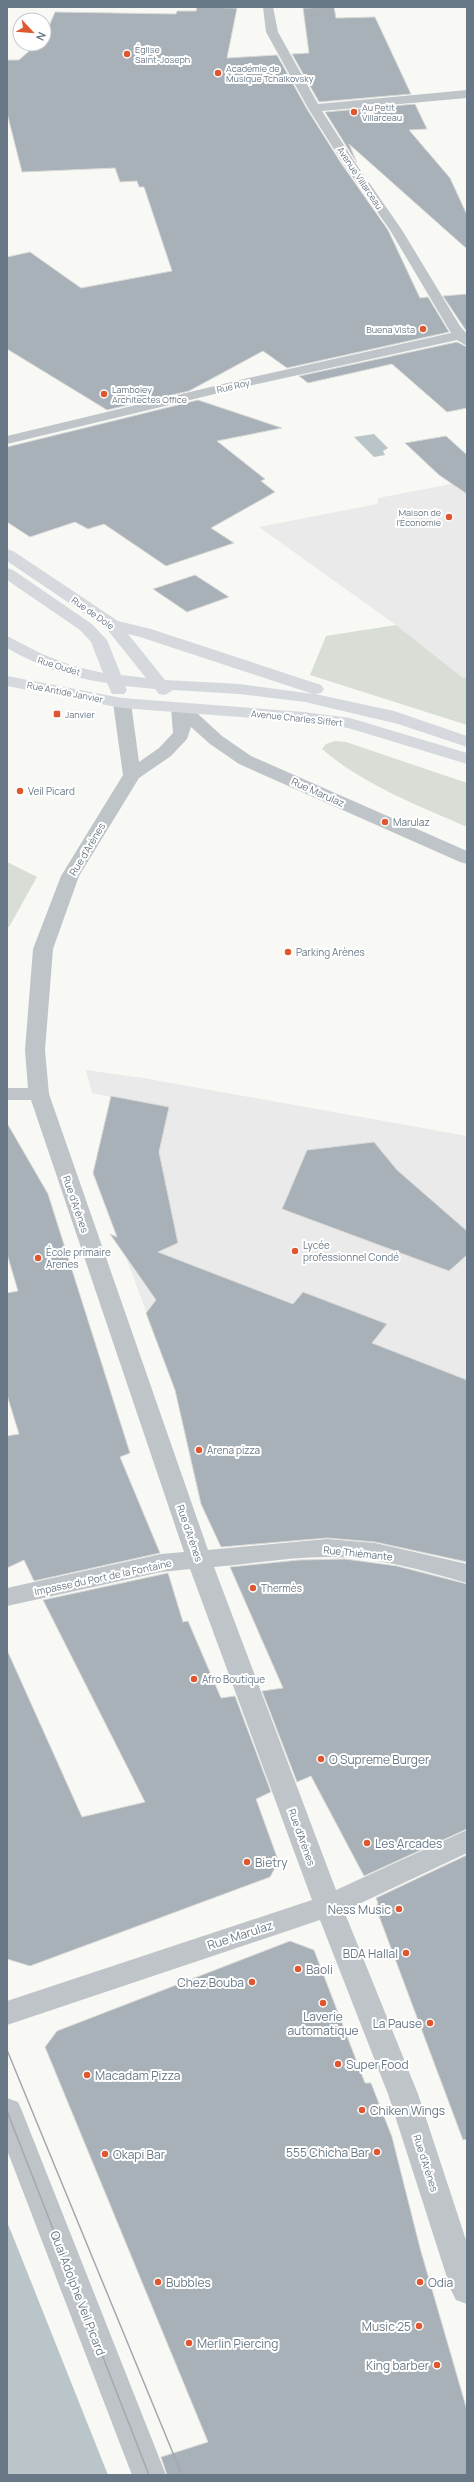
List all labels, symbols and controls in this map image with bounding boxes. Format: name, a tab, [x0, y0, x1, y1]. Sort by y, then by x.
north arrow	[12, 12, 52, 52]
text: N	[33, 30, 50, 44]
place label: Église Saint-Joseph	[135, 43, 190, 66]
marker: Église Saint-Joseph	[122, 49, 132, 59]
place label: Académie de Musique Tchaikovsky	[226, 62, 314, 85]
marker: Académie de Musique Tchaikovsky	[213, 68, 223, 78]
place label: Au Petit Villarceau	[362, 101, 402, 124]
marker: Au Petit Villarceau	[349, 107, 359, 117]
street label: Avenue Villarceau	[334, 144, 386, 212]
place label: Buena Vista	[366, 323, 415, 336]
marker: Buena Vista	[418, 324, 428, 334]
street label: Rue Roy	[215, 376, 251, 396]
place label: Lamboley Architectes Office	[112, 383, 187, 406]
marker: Lamboley Architectes Office	[99, 389, 109, 399]
place label: Maison de l'Économie	[396, 506, 441, 529]
marker: Maison de l'Économie	[444, 512, 454, 522]
street label: Rue de Dole	[69, 594, 117, 632]
street label: Rue Oudet	[36, 653, 82, 679]
street label: Rue Antide Janvier	[26, 678, 105, 706]
street label: Avenue Charles Siffert	[251, 707, 344, 729]
place label: Janvier	[65, 708, 95, 721]
marker: Janvier	[52, 709, 62, 719]
street label: Rue Marulaz	[289, 774, 347, 810]
place label: Veil Picard	[28, 784, 75, 798]
marker: Veil Picard	[15, 786, 25, 796]
place label: Marulaz	[393, 815, 430, 829]
marker: Marulaz	[380, 817, 390, 827]
street label: Rue d'Arènes	[66, 820, 108, 878]
place label: Parking Arènes	[296, 945, 365, 959]
marker: Parking Arènes	[283, 947, 293, 957]
street label: Rue d'Arènes	[60, 1174, 92, 1234]
place label: Lycée professionnel Condé	[303, 1238, 399, 1264]
place label: École primaire Arenes	[46, 1245, 111, 1271]
marker: Lycée professionnel Condé	[290, 1246, 300, 1256]
marker: École primaire Arenes	[33, 1253, 43, 1263]
place label: Arena pizza	[207, 1443, 260, 1457]
marker: Arena pizza	[194, 1445, 204, 1455]
street label: Rue d'Arènes	[174, 1503, 206, 1563]
street label: Rue Thiémante	[323, 1542, 394, 1564]
street label: Impasse du Port de la Fontaine	[33, 1556, 173, 1598]
place label: Thermès	[261, 1581, 302, 1595]
marker: Thermès	[248, 1583, 258, 1593]
place label: Afro Boutique	[202, 1672, 265, 1686]
marker: Afro Boutique	[189, 1674, 199, 1684]
place label: O Supreme Burger	[329, 1751, 430, 1768]
marker: O Supreme Burger	[316, 1754, 326, 1764]
street label: Rue d'Arènes	[285, 1807, 319, 1867]
place label: Les Arcades	[375, 1835, 442, 1852]
marker: Les Arcades	[362, 1838, 372, 1848]
place label: Bietry	[255, 1854, 288, 1871]
marker: Bietry	[242, 1857, 252, 1867]
place label: Ness Music	[328, 1901, 391, 1918]
marker: Ness Music	[394, 1904, 404, 1914]
street label: Rue Marulaz	[205, 1916, 275, 1954]
place label: BDA Hallal	[343, 1945, 398, 1962]
marker: BDA Hallal	[401, 1948, 411, 1958]
place label: Baoli	[306, 1961, 333, 1978]
marker: Baoli	[293, 1964, 303, 1974]
place label: Chez Bouba	[177, 1974, 244, 1991]
marker: Chez Bouba	[247, 1977, 257, 1987]
marker: Laverie automatique	[318, 1998, 328, 2008]
place label: Laverie automatique	[287, 2008, 359, 2039]
place label: La Pause	[373, 2015, 422, 2032]
marker: La Pause	[425, 2018, 435, 2028]
place label: Super Food	[346, 2056, 409, 2073]
marker: Super Food	[333, 2059, 343, 2069]
place label: Macadam Pizza	[95, 2067, 180, 2084]
marker: Macadam Pizza	[82, 2070, 92, 2080]
place label: Chiken Wings	[370, 2102, 445, 2119]
marker: Chiken Wings	[357, 2105, 367, 2115]
street label: Rue d'Arènes	[410, 2132, 442, 2194]
place label: 555 Chicha Bar	[286, 2144, 370, 2161]
place label: Okapi Bar	[113, 2146, 166, 2163]
marker: 555 Chicha Bar	[372, 2147, 382, 2157]
marker: Okapi Bar	[100, 2149, 110, 2159]
street label: Quai Adolphe Veil Picard	[46, 2228, 110, 2358]
place label: Bubbles	[166, 2274, 211, 2291]
place label: Odia	[428, 2274, 453, 2291]
marker: Bubbles	[153, 2277, 163, 2287]
marker: Odia	[415, 2277, 425, 2287]
place label: Music 25	[362, 2318, 411, 2335]
marker: Music 25	[414, 2321, 424, 2331]
place label: Merlin Piercing	[197, 2335, 278, 2352]
marker: Merlin Piercing	[184, 2338, 194, 2348]
place label: King barber	[366, 2357, 430, 2374]
marker: King barber	[432, 2360, 442, 2370]

